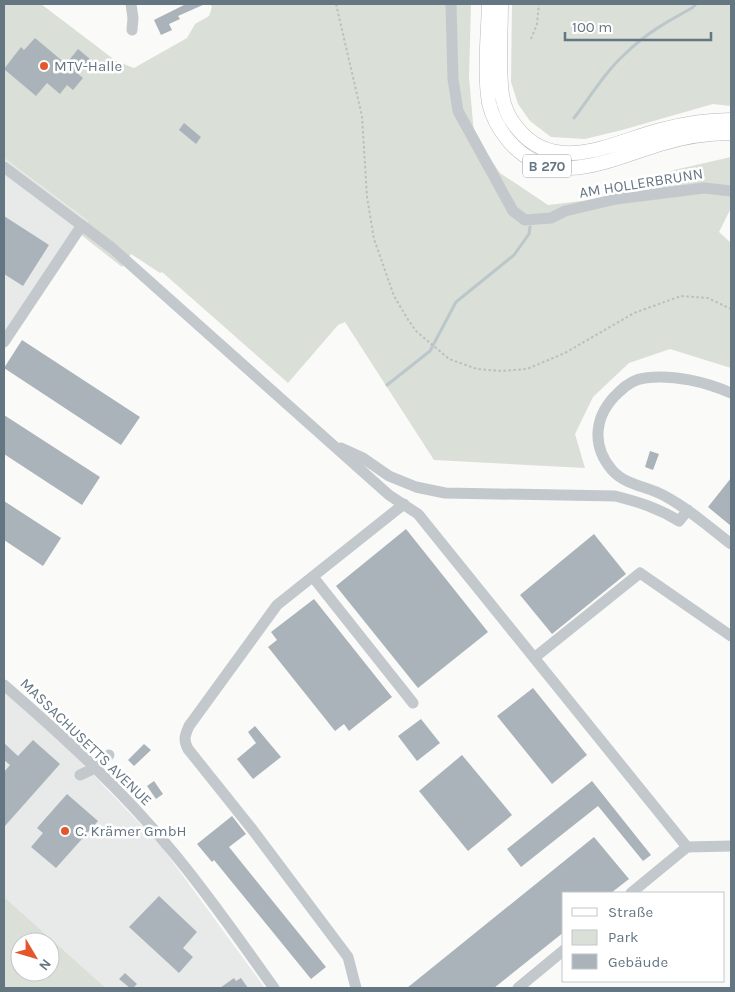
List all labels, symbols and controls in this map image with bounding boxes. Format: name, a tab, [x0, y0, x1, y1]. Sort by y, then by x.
scale bar	[565, 10, 711, 42]
text: 100 m	[572, 18, 612, 36]
place label: MTV-Halle	[54, 57, 122, 75]
marker: MTV-Halle	[38, 60, 50, 72]
road number: B 270	[523, 154, 571, 178]
street label: AM HOLLERBRUNN	[578, 164, 704, 202]
street label: MASSACHUSETTS AVENUE	[17, 674, 155, 810]
place label: C. Krämer GmbH	[75, 822, 187, 840]
marker: C. Krämer GmbH	[59, 825, 71, 837]
legend	[562, 892, 725, 982]
text: Straße	[608, 903, 653, 921]
text: Park	[608, 928, 638, 946]
north arrow	[10, 932, 60, 982]
text: Gebäude	[608, 953, 668, 971]
text: N	[35, 956, 55, 974]

